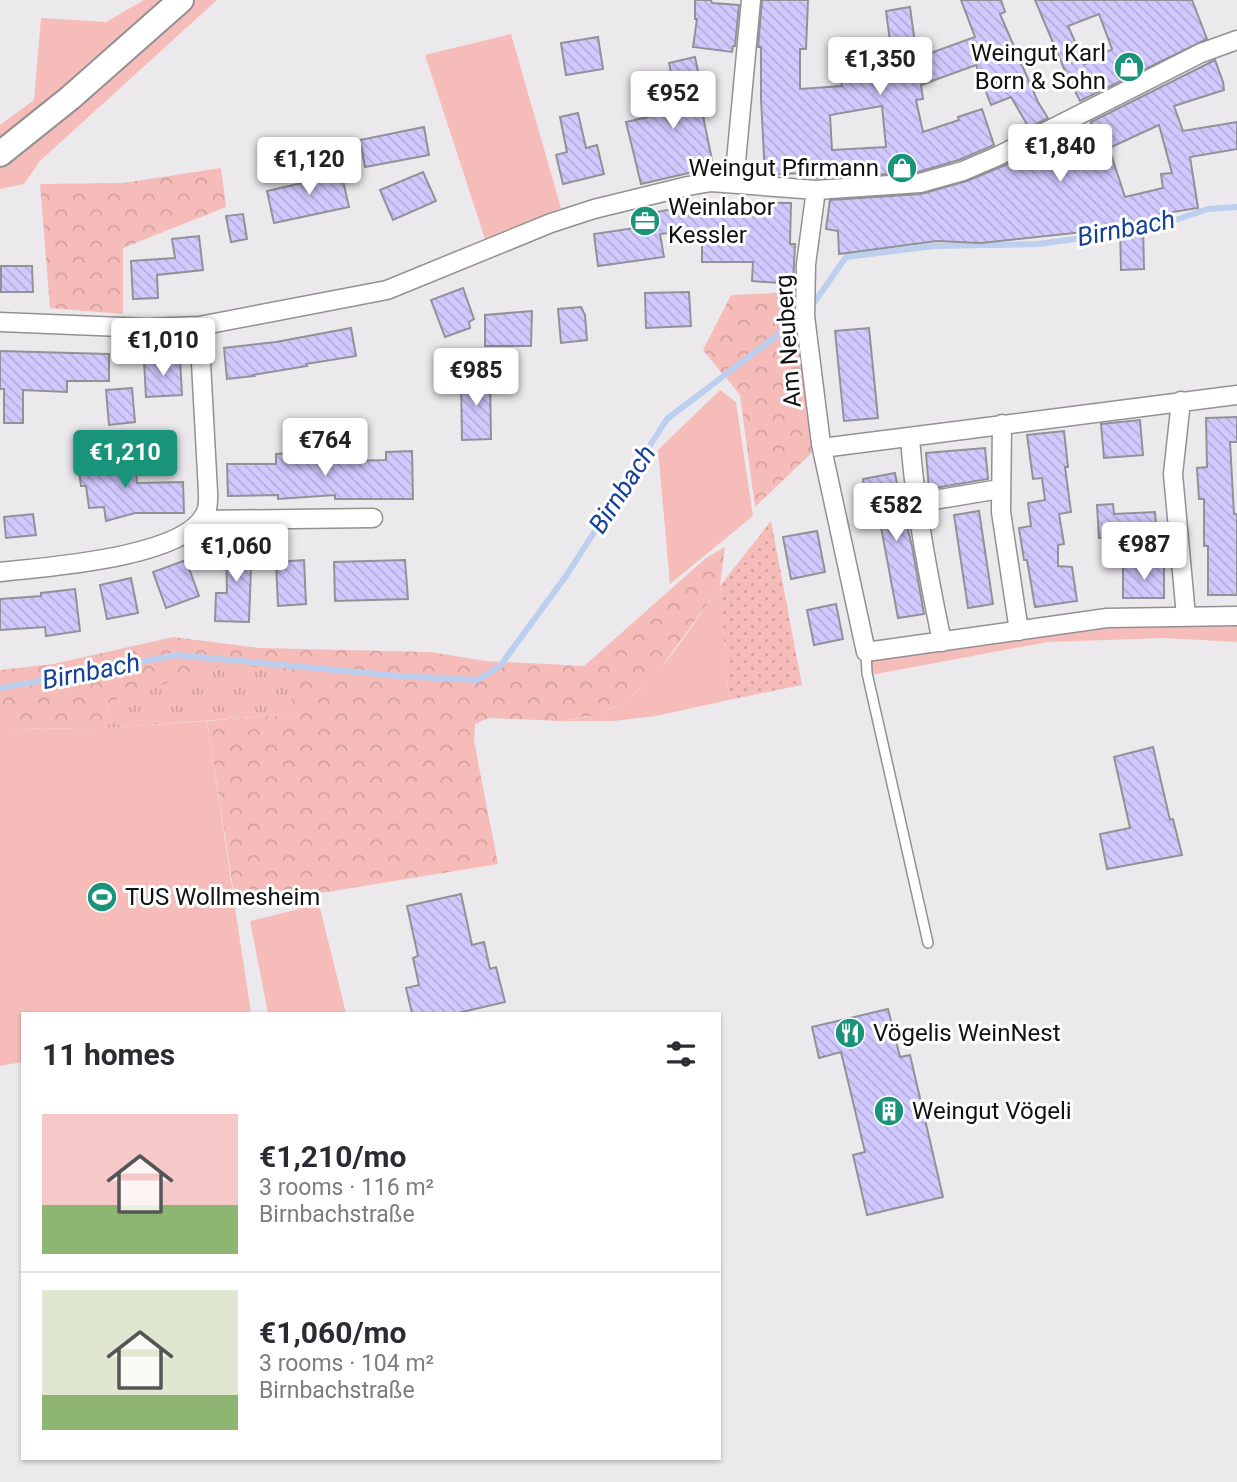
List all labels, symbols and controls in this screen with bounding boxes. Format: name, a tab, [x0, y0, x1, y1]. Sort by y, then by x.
pin: €1,350	[823, 38, 937, 97]
place label: Weingut Karl Born & Sohn	[971, 39, 1106, 95]
text: €1,350	[844, 46, 916, 73]
shop icon: Weingut Karl Born & Sohn	[1112, 50, 1146, 84]
pin: €952	[632, 72, 714, 131]
text: €952	[647, 80, 699, 107]
pin: €1,840	[1003, 124, 1117, 184]
text: €1,840	[1024, 133, 1096, 160]
pin: €1,120	[252, 138, 366, 197]
text: €1,120	[273, 146, 345, 173]
shop icon: Weingut Pfirmann	[885, 151, 919, 185]
place label: Weingut Pfirmann	[689, 154, 879, 182]
place label: Weinlabor Kessler	[668, 193, 775, 249]
office icon: Weinlabor Kessler	[628, 204, 662, 238]
water label: Birnbach	[1074, 204, 1178, 252]
street label: Am Neuberg	[769, 274, 807, 408]
pin: €1,010	[106, 318, 220, 378]
text: €1,010	[127, 327, 199, 354]
pin: €985	[435, 348, 517, 408]
text: €985	[450, 357, 502, 384]
pin: €764	[284, 419, 366, 478]
text: €764	[299, 427, 351, 454]
pin: €1,210	[68, 430, 182, 490]
text: €1,210	[89, 439, 161, 466]
water label: Birnbach	[582, 439, 662, 539]
pin: €582	[855, 484, 937, 543]
text: €582	[870, 492, 922, 519]
pin: €987	[1103, 522, 1185, 582]
pin: €1,060	[179, 524, 293, 584]
text: €987	[1118, 531, 1170, 558]
text: €1,060	[200, 533, 272, 560]
water label: Birnbach	[39, 647, 143, 695]
sports icon: TUS Wollmesheim	[85, 880, 119, 914]
place label: TUS Wollmesheim	[125, 883, 320, 911]
restaurant icon: Vögelis WeinNest	[833, 1016, 867, 1050]
place label: Vögelis WeinNest	[873, 1019, 1061, 1047]
icon: filters	[662, 1035, 700, 1073]
text: 11 homes	[42, 1037, 175, 1072]
building icon: Weingut Vögeli	[872, 1094, 906, 1128]
place label: Weingut Vögeli	[912, 1097, 1072, 1125]
text: €1,210/mo	[259, 1139, 407, 1174]
icon: home	[98, 1142, 182, 1226]
text: 3 rooms · 116 m²	[259, 1174, 434, 1201]
text: Birnbachstraße	[259, 1201, 415, 1228]
text: €1,060/mo	[259, 1315, 407, 1350]
icon: home	[98, 1318, 182, 1402]
text: 3 rooms · 104 m²	[259, 1350, 434, 1377]
text: Birnbachstraße	[259, 1377, 415, 1404]

